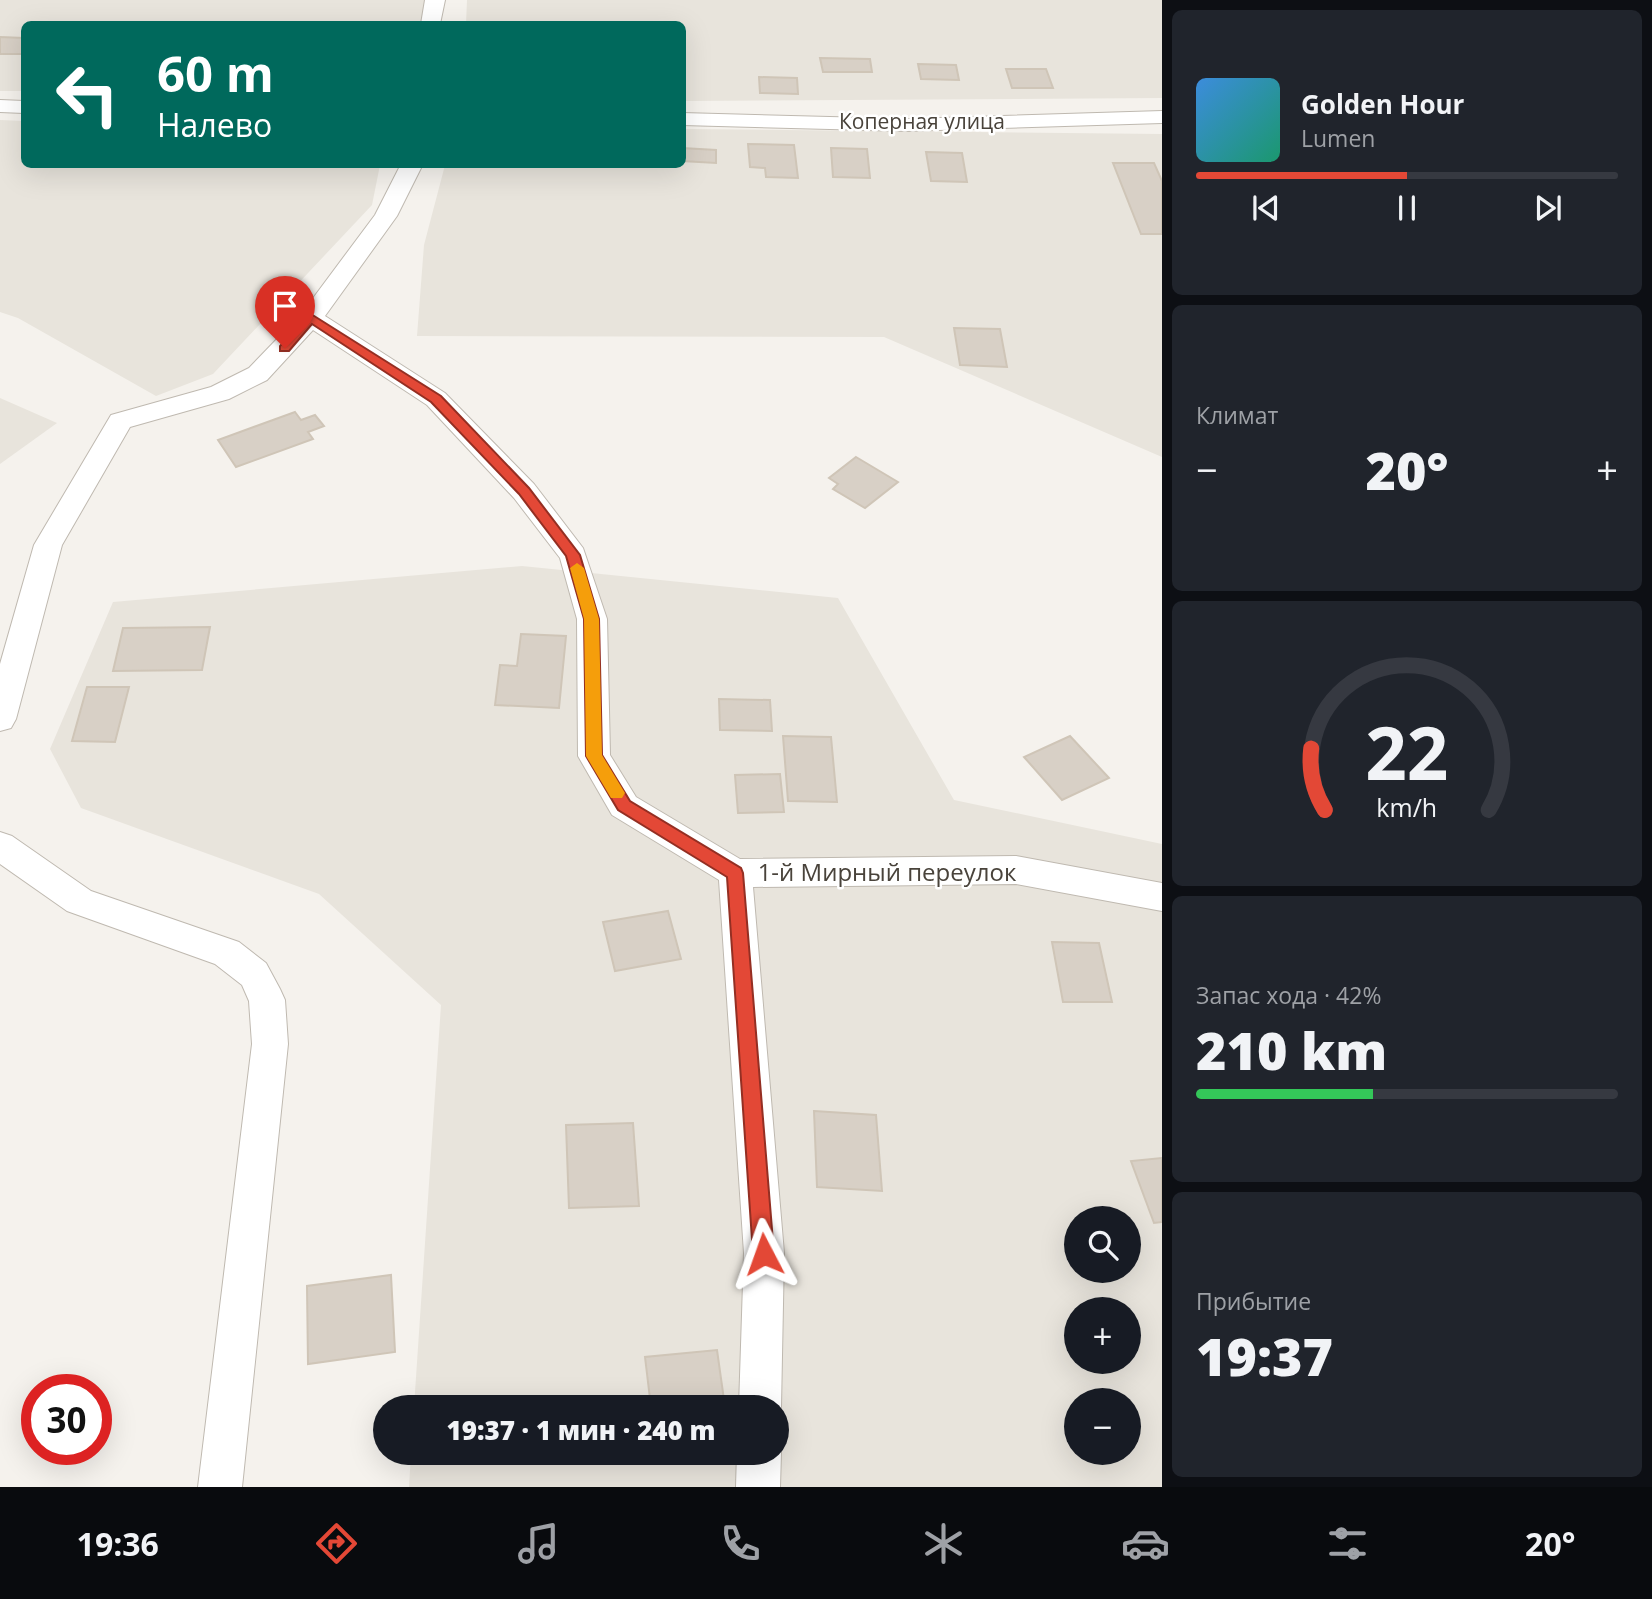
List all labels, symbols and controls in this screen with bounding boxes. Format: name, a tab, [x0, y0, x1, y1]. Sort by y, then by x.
text: 60 m	[157, 40, 274, 106]
icon: left	[42, 49, 133, 140]
text: Golden Hour	[1301, 86, 1464, 122]
text: Налево	[157, 103, 272, 146]
street label: Коперная улица	[839, 107, 1005, 135]
text: Lumen	[1301, 122, 1375, 154]
icon: previous	[1247, 189, 1285, 227]
icon: pause	[1388, 189, 1426, 227]
icon: next	[1529, 189, 1567, 227]
pin	[255, 276, 315, 348]
icon: arrive	[266, 287, 304, 325]
text: Климат	[1196, 399, 1278, 431]
text: 20°	[1366, 434, 1448, 505]
text: −	[1196, 443, 1218, 495]
text: +	[1596, 443, 1618, 495]
text: 22	[1365, 702, 1449, 801]
text: km/h	[1377, 789, 1437, 823]
street label: 1-й Мирный переулок	[758, 855, 1017, 888]
text: Запас хода · 42%	[1196, 979, 1381, 1011]
text: 210 km	[1196, 1014, 1387, 1085]
map controls	[1064, 1206, 1141, 1465]
button: search	[1064, 1206, 1141, 1283]
position arrow	[727, 1217, 801, 1291]
text: Прибытие	[1196, 1285, 1311, 1317]
button: +	[1064, 1297, 1141, 1374]
text: 19:37	[1196, 1320, 1333, 1391]
speed limit sign: 30	[21, 1374, 112, 1465]
button: −	[1064, 1388, 1141, 1465]
text: 19:37 · 1 мин · 240 m	[446, 1412, 716, 1448]
icon: directions	[312, 1519, 361, 1568]
icon: music	[514, 1519, 563, 1568]
icon: phone	[716, 1519, 765, 1568]
icon: climate	[919, 1519, 968, 1568]
icon: car	[1121, 1519, 1170, 1568]
icon: filters	[1323, 1519, 1372, 1568]
text: 19:36	[77, 1522, 159, 1565]
text: 20°	[1525, 1522, 1575, 1565]

